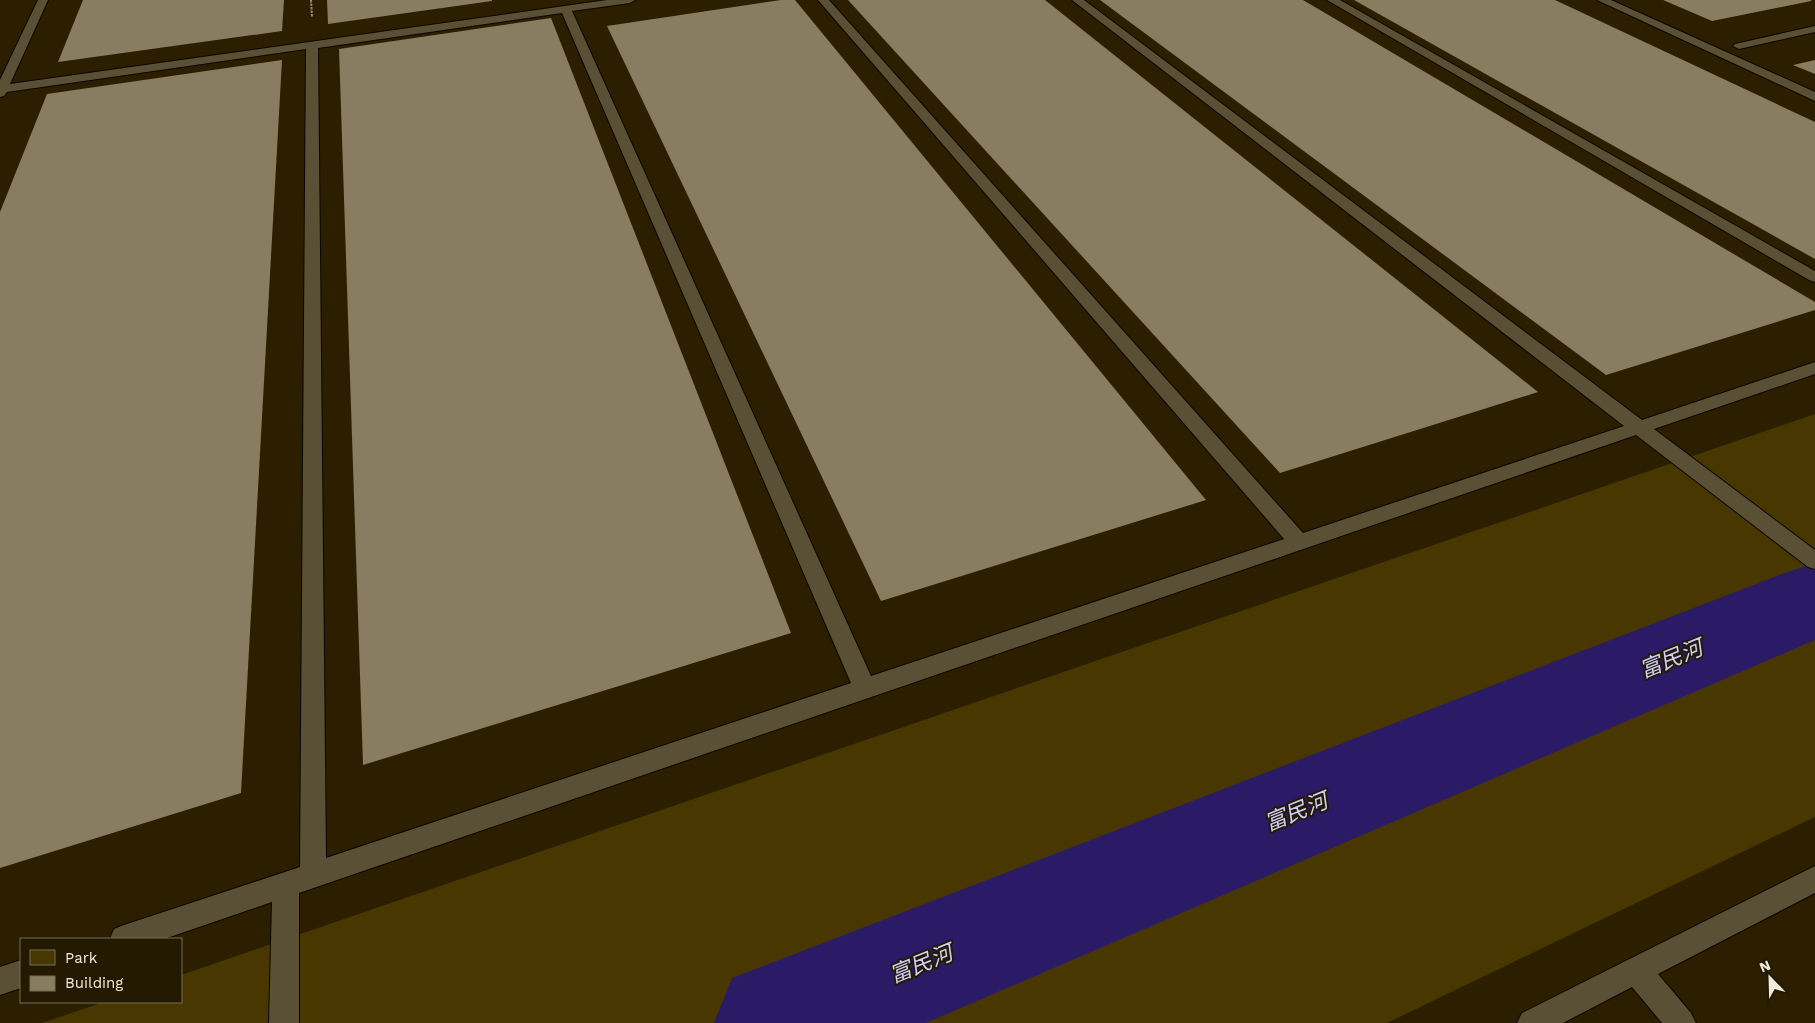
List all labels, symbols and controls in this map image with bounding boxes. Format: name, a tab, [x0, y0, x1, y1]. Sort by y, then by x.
water label: 富民河	[1636, 634, 1710, 683]
water label: 富民河	[1261, 787, 1335, 836]
legend	[20, 938, 182, 1003]
water label: 富民河	[886, 939, 960, 988]
text: Park	[65, 949, 98, 967]
north arrow	[1745, 953, 1795, 1003]
text: N	[1757, 957, 1773, 975]
text: Building	[65, 974, 123, 992]

